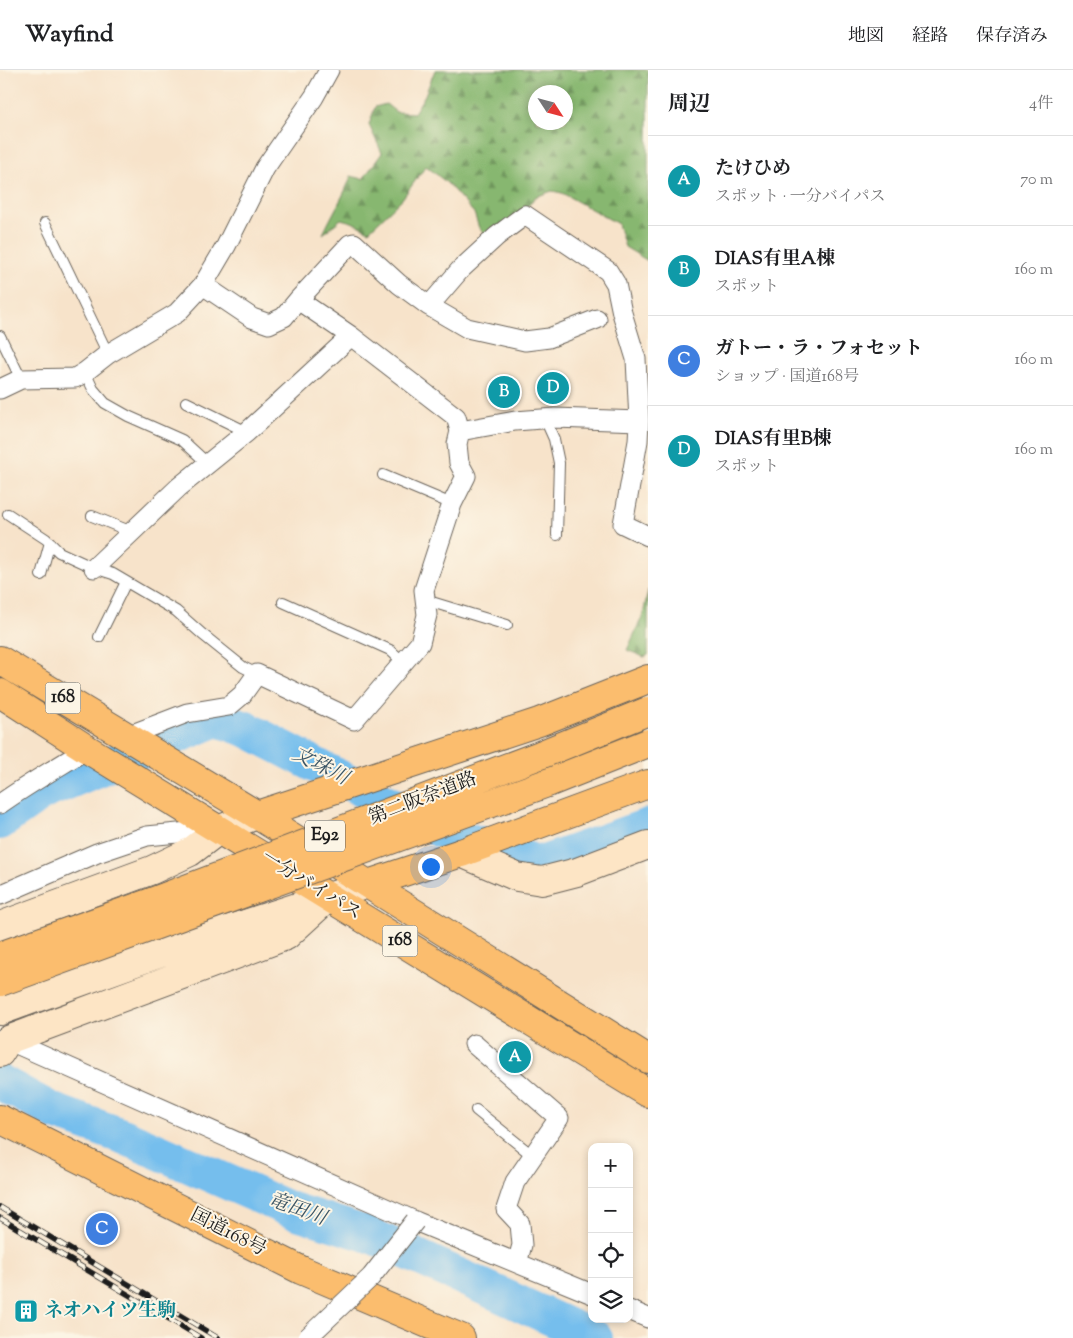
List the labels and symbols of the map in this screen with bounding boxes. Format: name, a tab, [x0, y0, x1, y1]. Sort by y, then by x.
north arrow	[528, 85, 573, 130]
pin: D	[537, 369, 569, 407]
pin: B	[488, 373, 520, 411]
road number: 168	[46, 682, 80, 714]
water label: 文珠川	[287, 740, 355, 794]
street label: 第二阪奈道路	[365, 766, 481, 832]
road number: E92	[305, 820, 345, 851]
street label: 一分バイパス	[256, 844, 366, 928]
your location	[418, 854, 444, 880]
road number: 168	[382, 926, 418, 956]
pin: A	[499, 1038, 531, 1076]
water label: 竜田川	[264, 1186, 332, 1235]
street label: 国道168号	[185, 1202, 271, 1264]
pin: C	[86, 1210, 118, 1248]
building icon: ネオハイツ生駒	[13, 1298, 39, 1324]
place label: ネオハイツ生駒	[44, 1298, 177, 1325]

